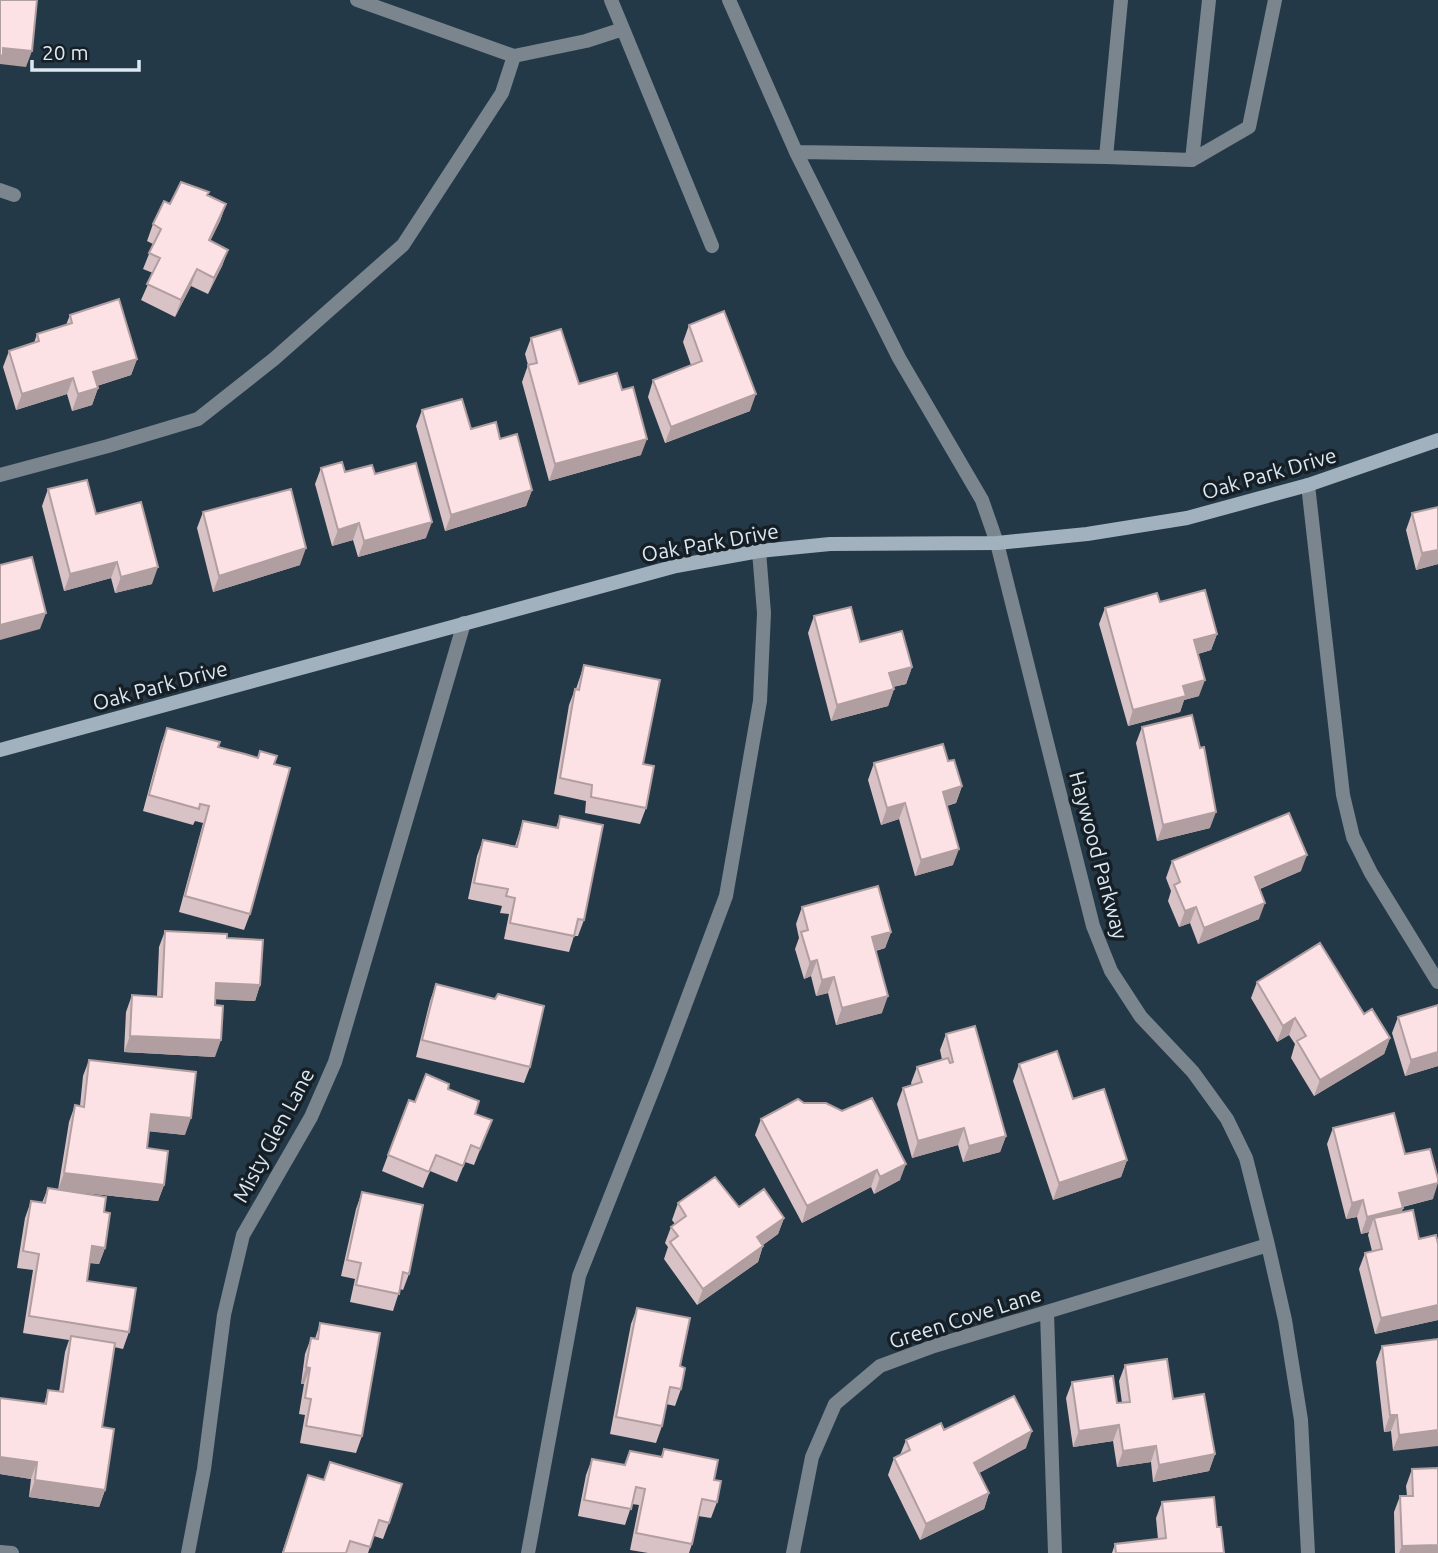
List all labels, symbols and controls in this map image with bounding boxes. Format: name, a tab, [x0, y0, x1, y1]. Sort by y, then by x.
scale bar	[32, 28, 138, 72]
text: 20 m	[42, 40, 89, 64]
street label: Oak Park Drive	[1199, 442, 1339, 504]
street label: Oak Park Drive	[640, 518, 780, 566]
street label: Oak Park Drive	[90, 655, 230, 715]
street label: Haywood Parkway	[1065, 768, 1133, 942]
street label: Misty Glen Lane	[228, 1064, 318, 1206]
street label: Green Cove Lane	[886, 1281, 1044, 1353]

